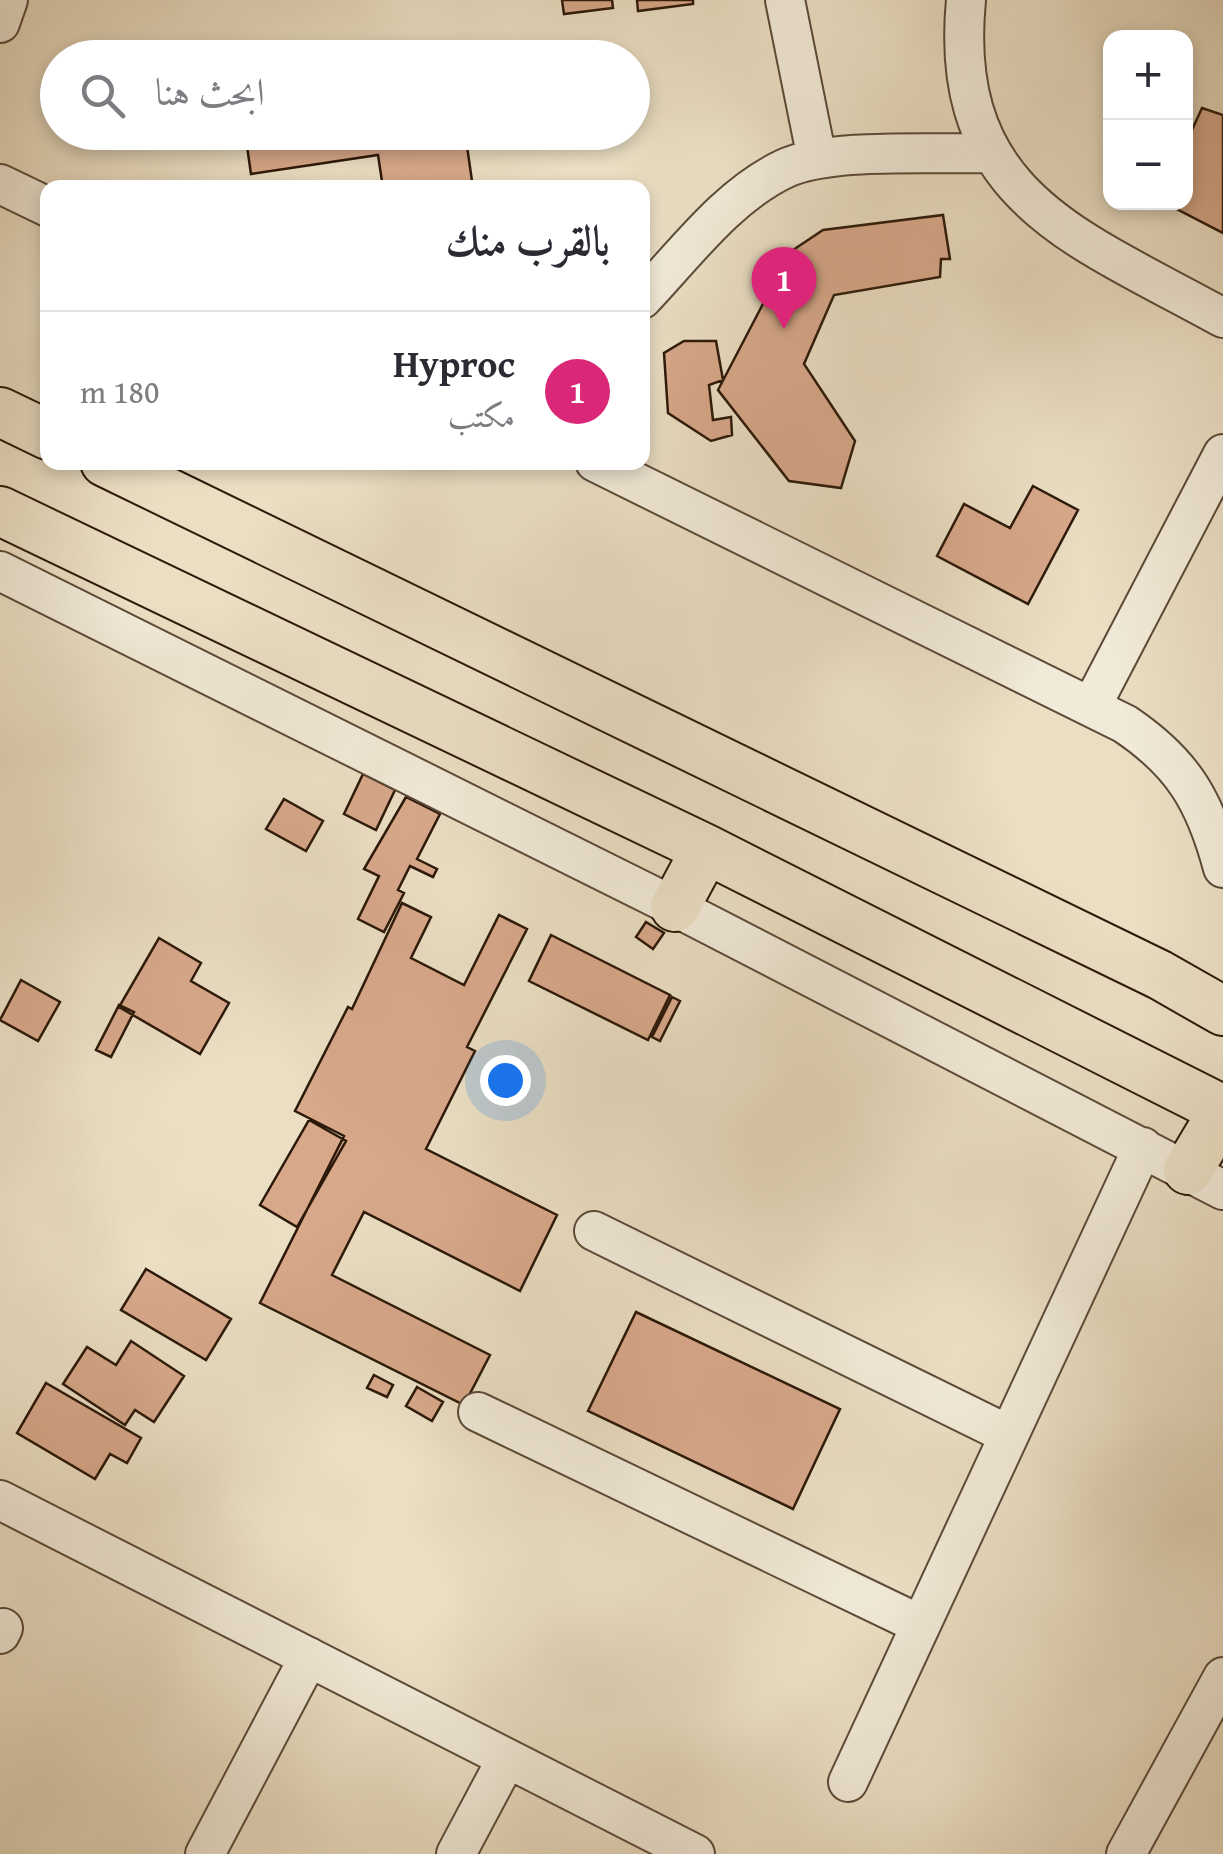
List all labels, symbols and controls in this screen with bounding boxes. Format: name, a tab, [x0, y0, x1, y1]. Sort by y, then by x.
map controls	[1103, 30, 1193, 210]
button: +	[1103, 30, 1193, 120]
search box	[40, 40, 650, 150]
text: ابحث هنا	[155, 63, 265, 119]
icon: search	[75, 68, 130, 123]
button: −	[1103, 120, 1193, 210]
text: بالقرب منك	[446, 209, 610, 270]
pin: 1	[752, 246, 816, 329]
text: Hyproc	[393, 335, 515, 391]
text: 180 m	[80, 368, 159, 415]
text: 1	[569, 368, 586, 415]
text: مكتب	[448, 392, 515, 439]
your location	[480, 1055, 531, 1106]

